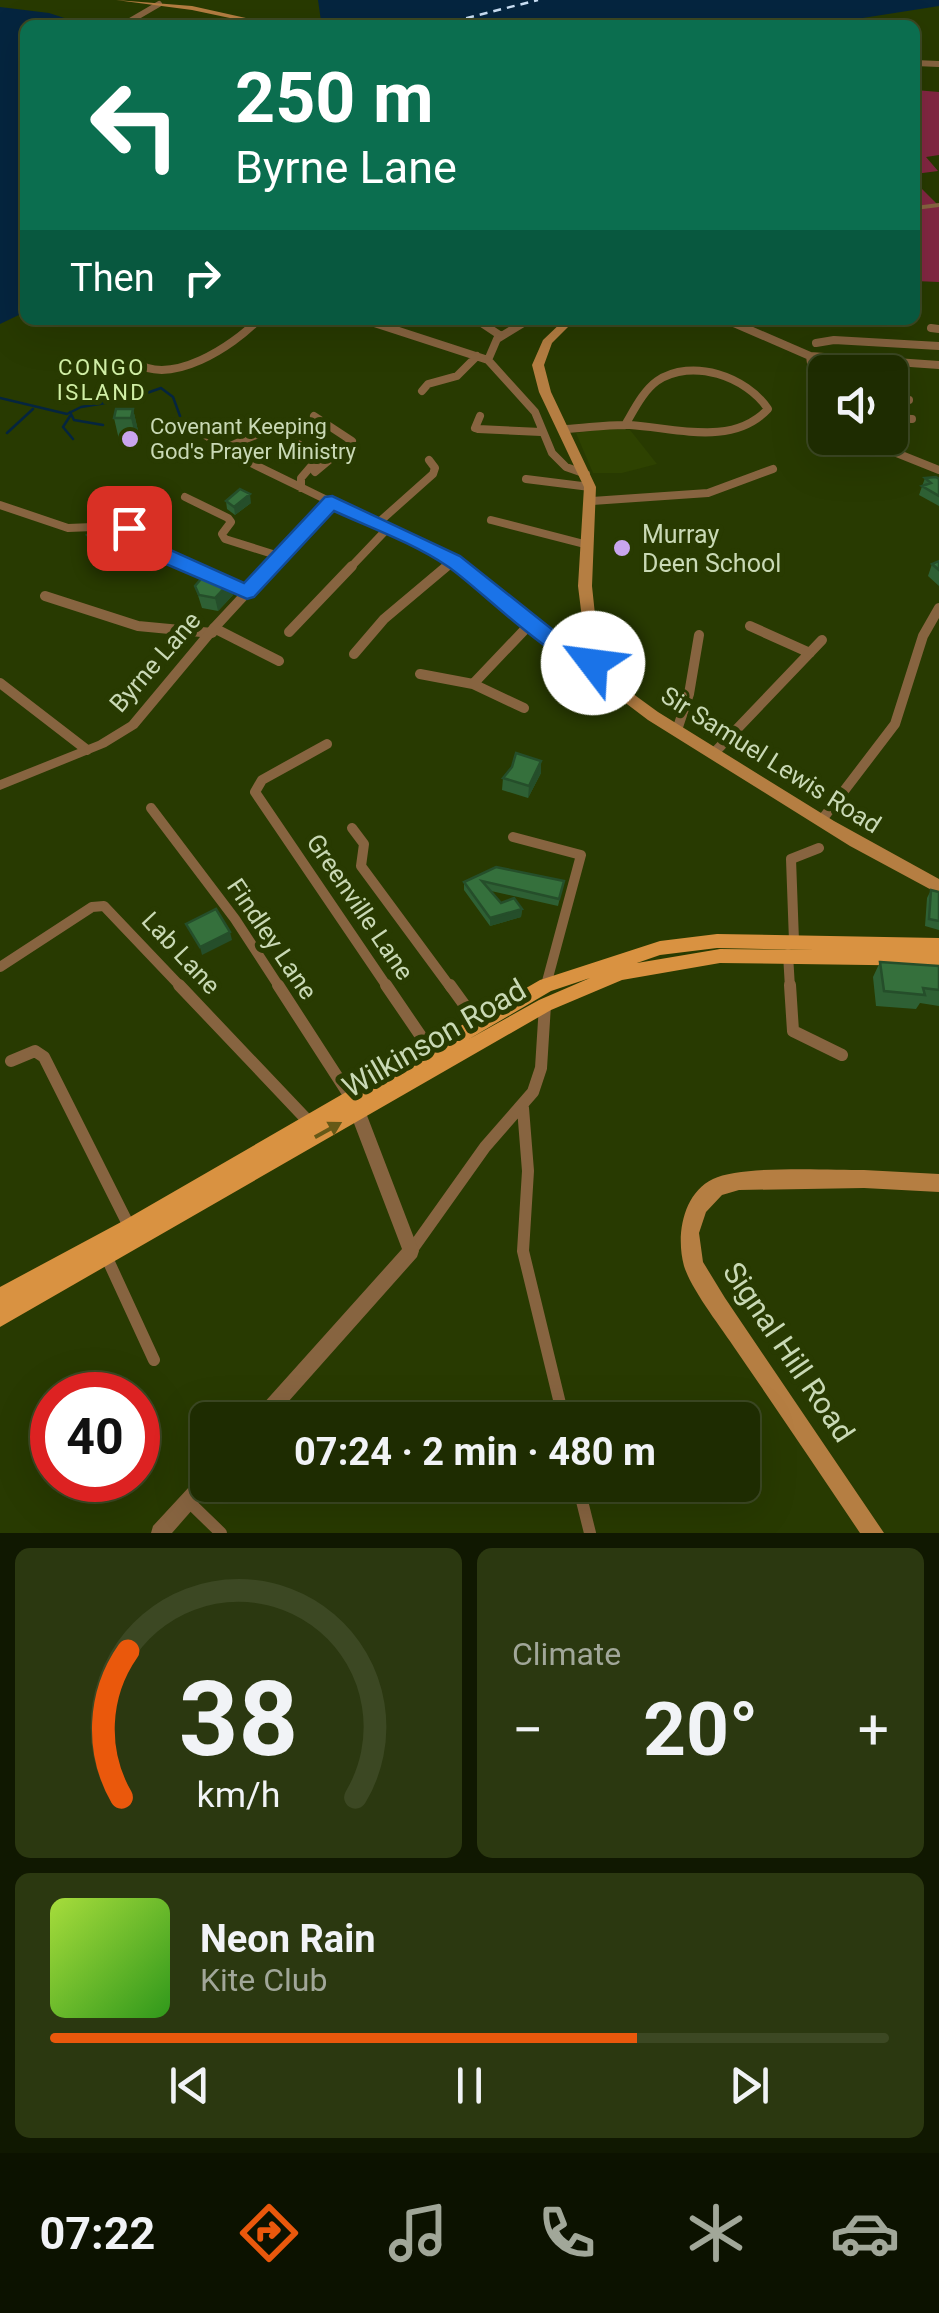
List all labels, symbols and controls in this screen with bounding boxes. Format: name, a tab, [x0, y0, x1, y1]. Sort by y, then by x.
text: 250 m	[235, 57, 434, 139]
icon: left	[70, 60, 200, 190]
text: Byrne Lane	[235, 141, 457, 194]
icon: right	[175, 250, 230, 305]
text: Then	[70, 256, 155, 300]
district label: CONGO ISLAND	[57, 355, 147, 405]
map controls	[808, 355, 908, 455]
button: sound	[808, 355, 908, 455]
place label: Covenant Keeping God's Prayer Ministry	[150, 414, 357, 464]
marker: Covenant Keeping God's Prayer Ministry	[119, 428, 141, 450]
pin	[87, 486, 172, 571]
icon: arrive	[102, 501, 157, 556]
place label: Murray Deen School	[642, 520, 781, 578]
marker: Murray Deen School	[611, 537, 633, 559]
street label: Byrne Lane	[104, 606, 206, 718]
position arrow	[541, 611, 645, 715]
street label: Sir Samuel Lewis Road	[656, 681, 886, 839]
street label: Greenville Lane	[301, 829, 419, 985]
street label: Findley Lane	[221, 873, 323, 1005]
street label: Lab Lane	[136, 906, 226, 1000]
street label: Wilkinson Road	[336, 971, 532, 1105]
one-way arrow	[314, 1122, 342, 1140]
street label: Signal Hill Road	[716, 1256, 862, 1448]
speed limit sign: 40	[30, 1372, 160, 1502]
text: 07:24 · 2 min · 480 m	[294, 1430, 656, 1474]
text: Climate	[512, 1635, 621, 1673]
text: 38	[179, 1659, 298, 1780]
text: 20°	[643, 1685, 758, 1773]
text: −	[512, 1698, 543, 1762]
text: +	[858, 1698, 889, 1762]
text: km/h	[197, 1774, 280, 1816]
text: Neon Rain	[200, 1917, 376, 1961]
text: Kite Club	[200, 1961, 327, 1999]
icon: previous	[162, 2058, 217, 2113]
icon: pause	[442, 2058, 497, 2113]
icon: next	[722, 2058, 777, 2113]
icon: directions	[234, 2198, 304, 2268]
icon: music	[383, 2198, 453, 2268]
icon: phone	[532, 2198, 602, 2268]
icon: climate	[681, 2198, 751, 2268]
icon: car	[830, 2198, 900, 2268]
text: 07:22	[39, 2207, 155, 2260]

